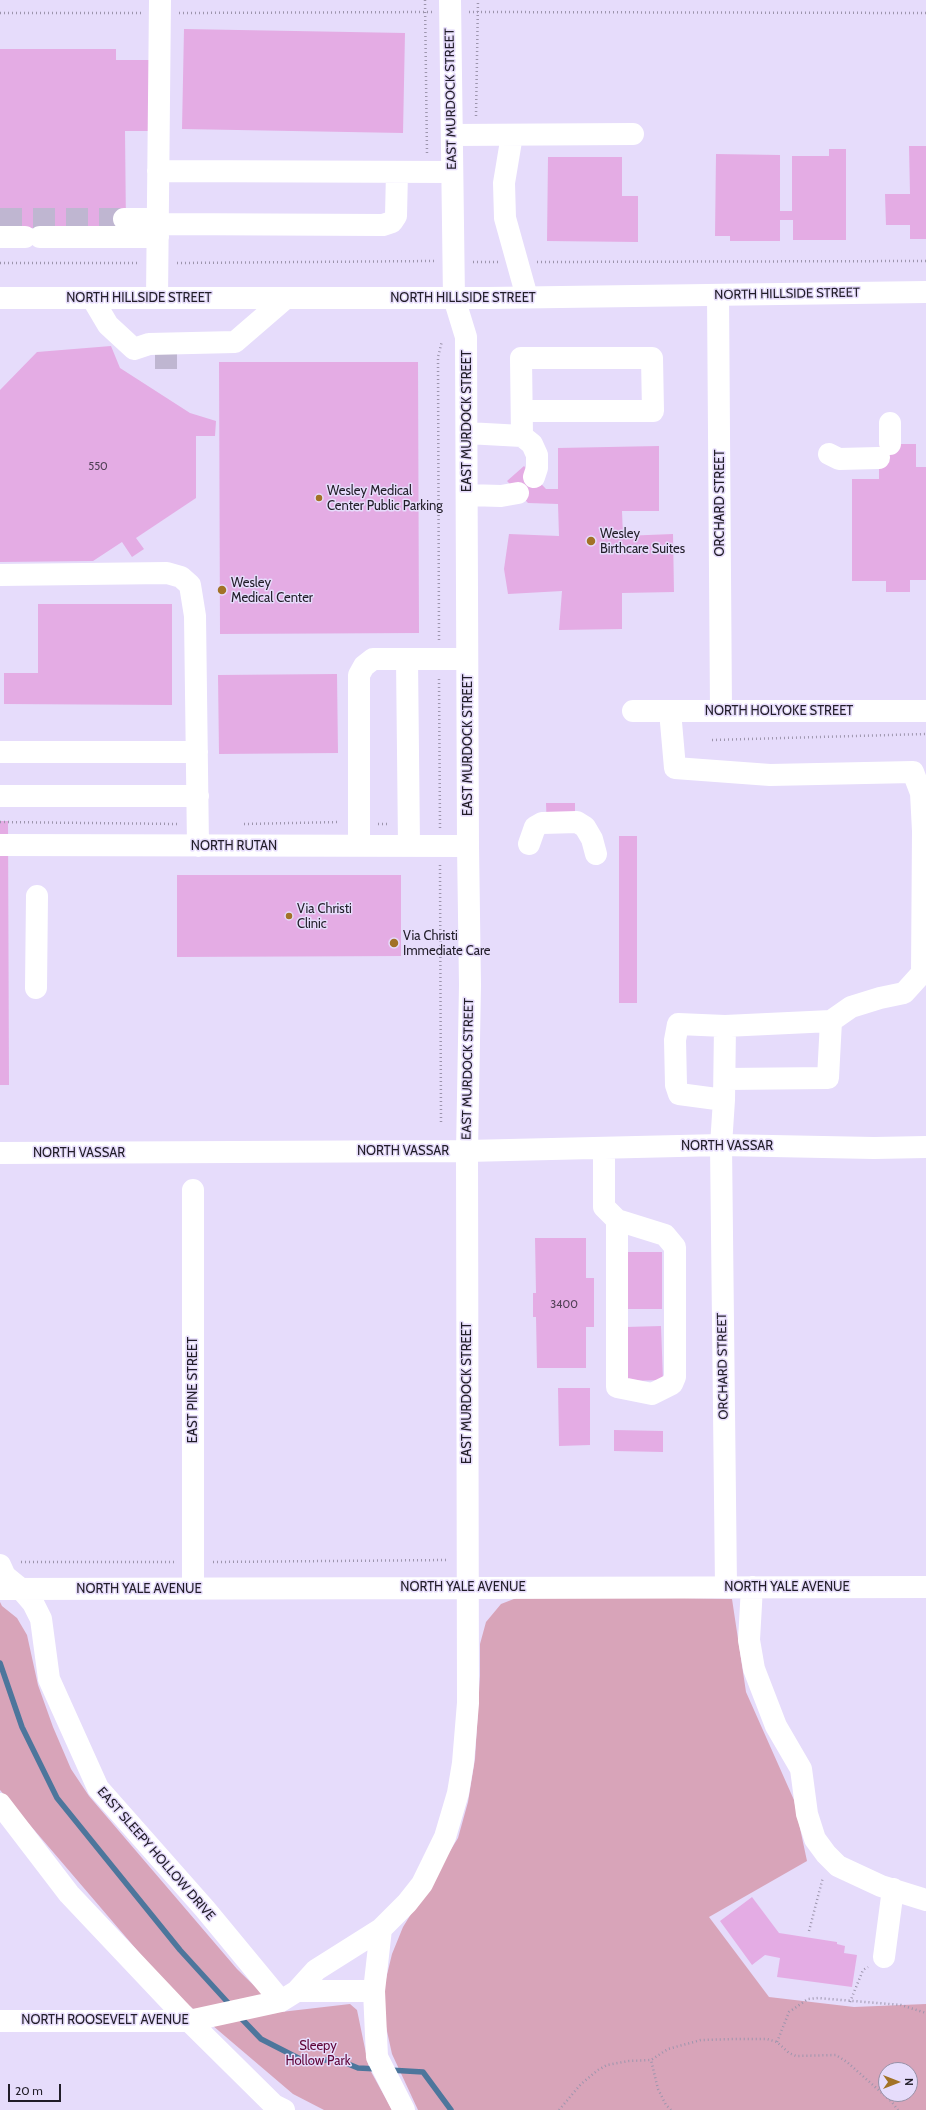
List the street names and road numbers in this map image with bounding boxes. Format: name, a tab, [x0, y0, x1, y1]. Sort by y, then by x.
street label: EAST MURDOCK STREET	[442, 28, 460, 170]
street label: NORTH HILLSIDE STREET	[714, 285, 860, 303]
street label: NORTH HILLSIDE STREET	[66, 290, 212, 306]
street label: NORTH HILLSIDE STREET	[390, 290, 536, 306]
street label: EAST MURDOCK STREET	[459, 350, 475, 492]
street label: ORCHARD STREET	[712, 450, 728, 556]
street label: EAST MURDOCK STREET	[460, 674, 476, 816]
street label: NORTH HOLYOKE STREET	[705, 703, 853, 719]
street label: NORTH RUTAN	[191, 838, 277, 854]
street label: EAST MURDOCK STREET	[459, 998, 477, 1140]
street label: NORTH VASSAR	[681, 1138, 773, 1154]
street label: NORTH VASSAR	[357, 1143, 449, 1159]
street label: NORTH VASSAR	[33, 1145, 125, 1161]
street label: ORCHARD STREET	[714, 1312, 732, 1420]
street label: EAST MURDOCK STREET	[459, 1322, 475, 1464]
street label: EAST PINE STREET	[185, 1337, 201, 1443]
street label: NORTH YALE AVENUE	[400, 1579, 526, 1595]
street label: NORTH YALE AVENUE	[724, 1579, 850, 1595]
street label: NORTH YALE AVENUE	[76, 1581, 202, 1597]
street label: EAST SLEEPY HOLLOW DRIVE	[94, 1784, 218, 1924]
street label: NORTH ROOSEVELT AVENUE	[21, 2012, 189, 2028]

